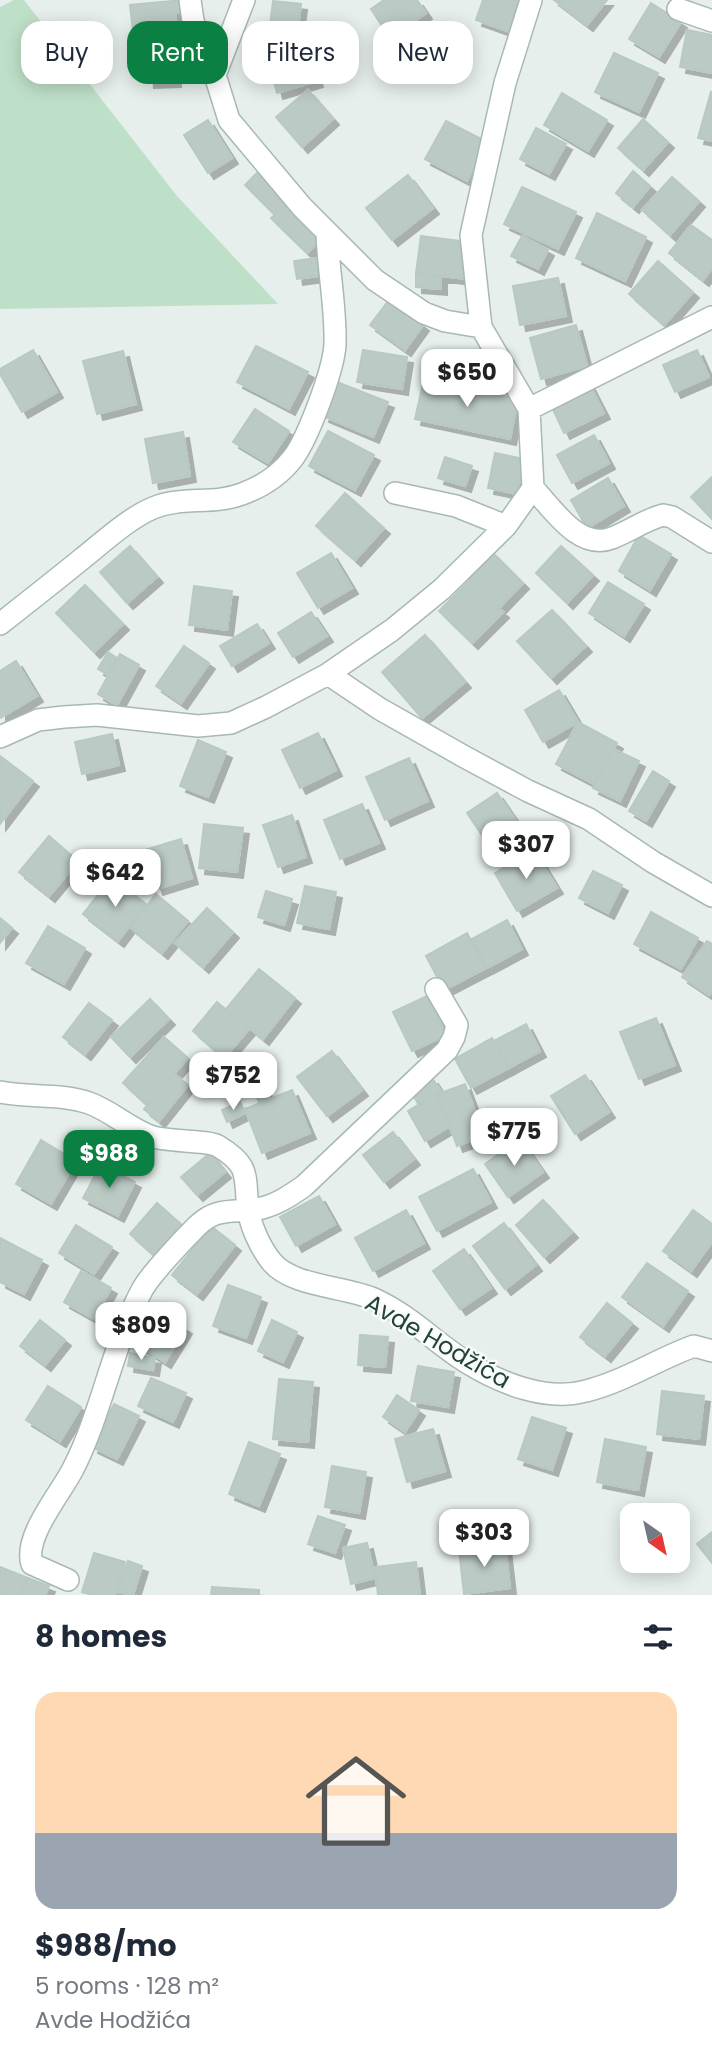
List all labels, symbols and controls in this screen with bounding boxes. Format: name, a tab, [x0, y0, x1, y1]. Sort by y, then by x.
chip: Buy	[21, 21, 113, 84]
chip: Rent	[127, 21, 228, 84]
chip: Filters	[242, 21, 359, 84]
chip: New	[373, 21, 473, 84]
pin: $650	[426, 350, 508, 409]
text: $650	[437, 356, 497, 388]
pin: $307	[485, 822, 567, 881]
text: $307	[498, 828, 554, 860]
pin: $642	[74, 850, 156, 909]
text: $642	[86, 856, 144, 888]
pin: $752	[192, 1052, 274, 1112]
text: $752	[205, 1059, 261, 1091]
pin: $775	[473, 1108, 555, 1168]
text: $775	[487, 1115, 541, 1147]
pin: $988	[68, 1130, 150, 1190]
text: $988	[79, 1137, 139, 1169]
street label: Avde Hodžića	[359, 1286, 517, 1396]
pin: $809	[100, 1302, 182, 1362]
text: $809	[111, 1309, 171, 1341]
north arrow	[620, 1503, 690, 1573]
map controls	[620, 1503, 690, 1573]
pin: $303	[443, 1510, 525, 1569]
text: $303	[455, 1516, 513, 1548]
text: 8 homes	[35, 1615, 167, 1658]
icon: filters	[639, 1618, 677, 1656]
icon: home	[293, 1738, 419, 1864]
text: $988/mo	[35, 1924, 177, 1967]
text: 5 rooms · 128 m²	[35, 1970, 219, 2002]
text: Avde Hodžića	[35, 2004, 191, 2036]

